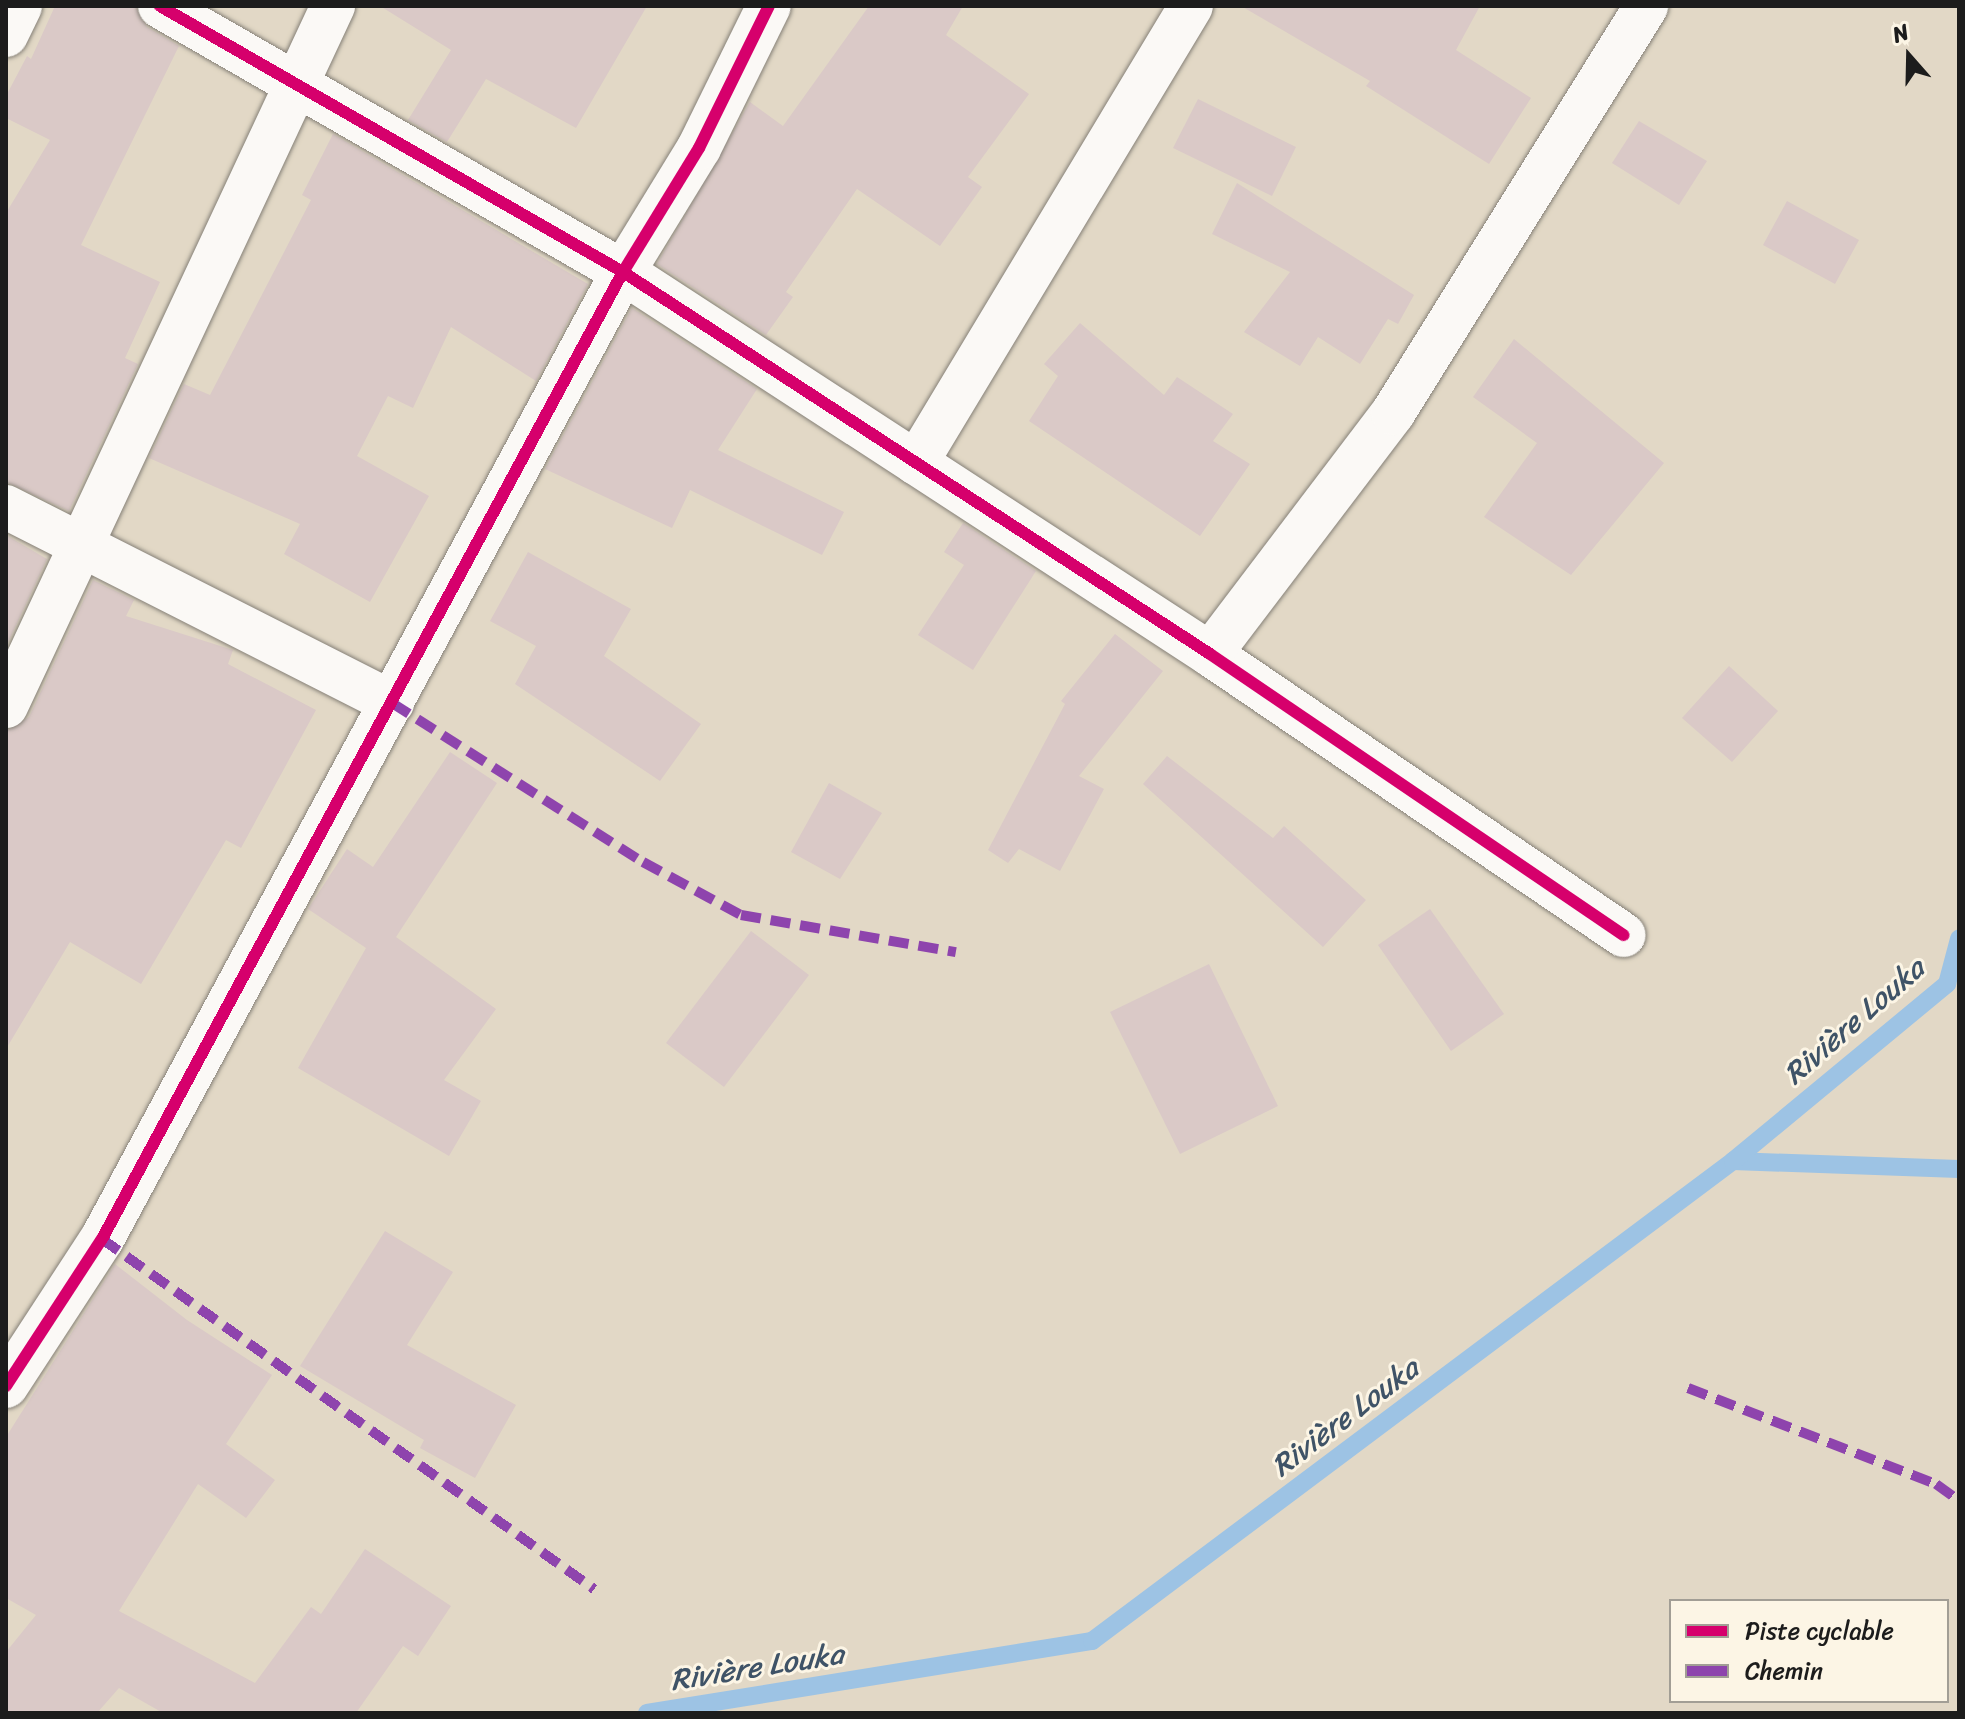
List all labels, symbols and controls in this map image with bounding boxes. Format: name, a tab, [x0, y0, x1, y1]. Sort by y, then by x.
text: N	[1887, 12, 1914, 54]
north arrow	[1869, 16, 1949, 96]
water label: Rivière Louka	[1776, 950, 1932, 1092]
water label: Rivière Louka	[1264, 1350, 1426, 1484]
legend	[1669, 1599, 1949, 1703]
text: Piste cyclable	[1745, 1610, 1894, 1652]
water label: Rivière Louka	[668, 1636, 846, 1698]
text: Chemin	[1745, 1650, 1823, 1692]

